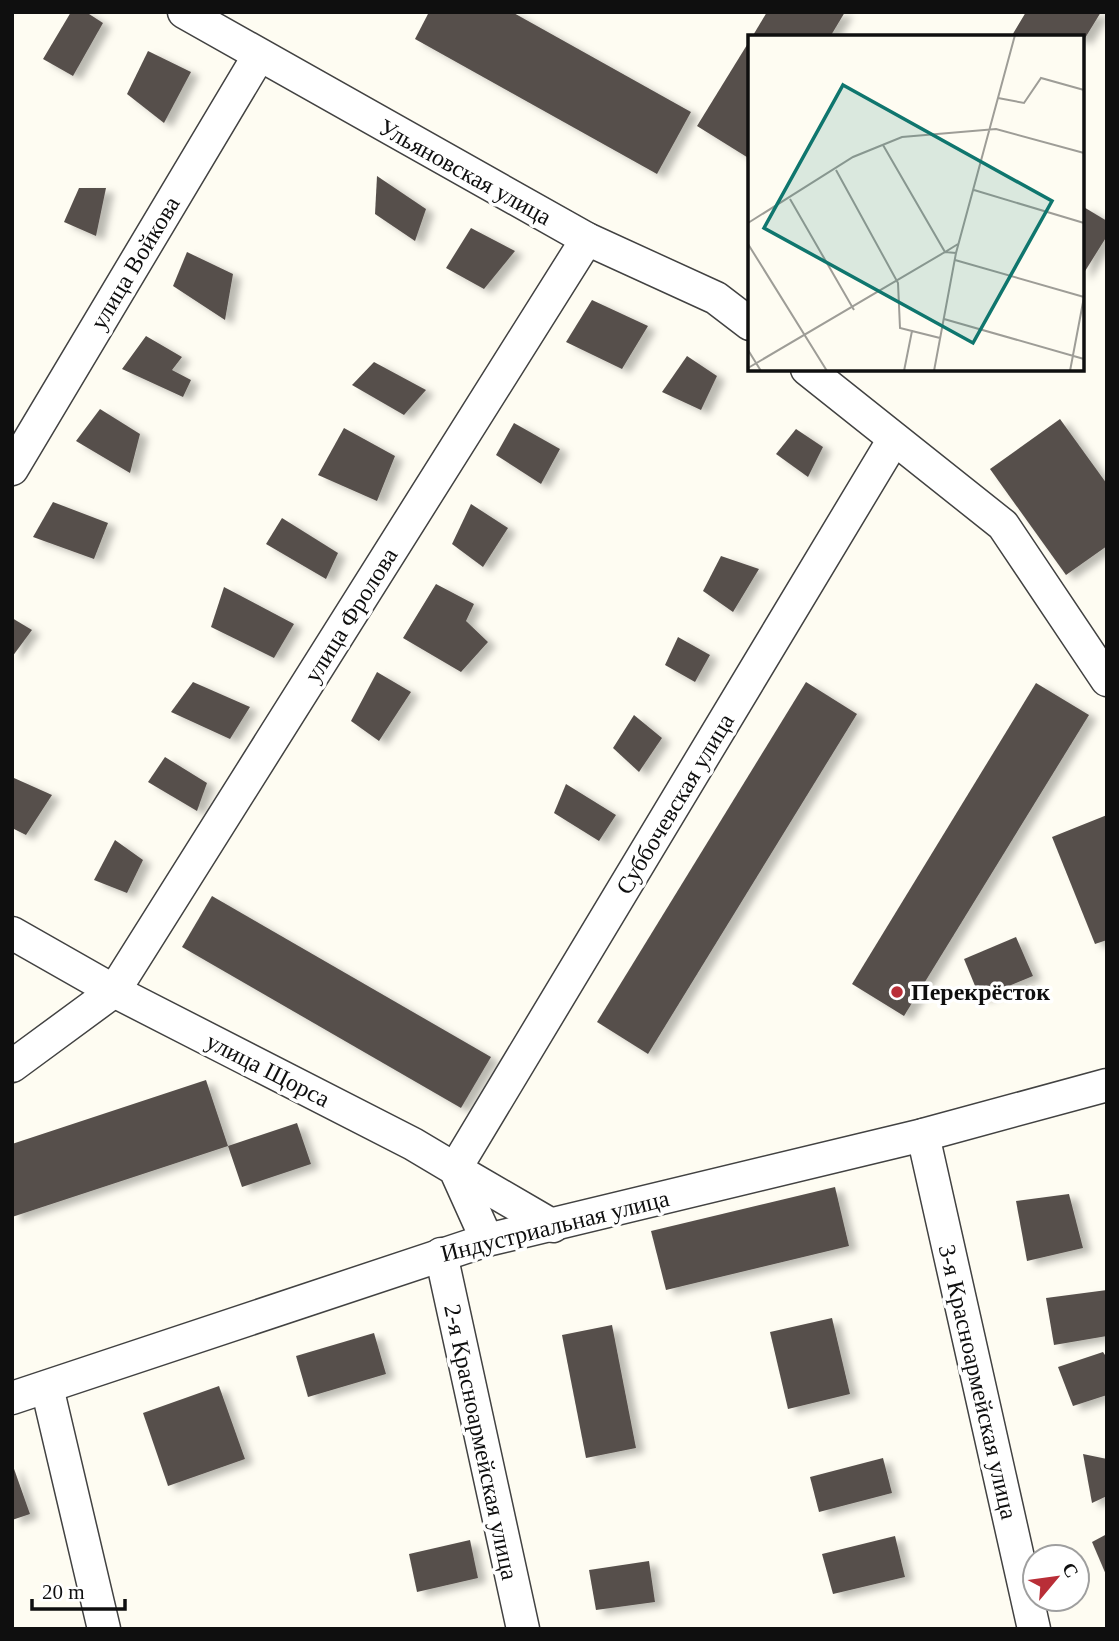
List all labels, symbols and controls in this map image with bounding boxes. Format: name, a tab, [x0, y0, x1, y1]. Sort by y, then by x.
inset map	[748, 35, 1084, 371]
street label: Ульяновская улица	[374, 114, 556, 230]
street label: улица Войкова	[85, 192, 185, 334]
street label: улица Фролова	[299, 543, 403, 687]
street label: Суббочевская улица	[611, 709, 739, 899]
place label: Перекрёсток	[911, 979, 1050, 1005]
marker: Перекрёсток	[889, 984, 905, 1000]
street label: улица Щорса	[202, 1028, 334, 1112]
street label: Индустриальная улица	[438, 1185, 672, 1267]
street label: 3-я Красноармейская улица	[934, 1242, 1022, 1522]
street label: 2-я Красноармейская улица	[439, 1302, 523, 1583]
north arrow	[1021, 1543, 1091, 1613]
text: С	[1058, 1559, 1083, 1581]
scale bar	[32, 1568, 124, 1612]
text: 20 m	[42, 1580, 85, 1604]

